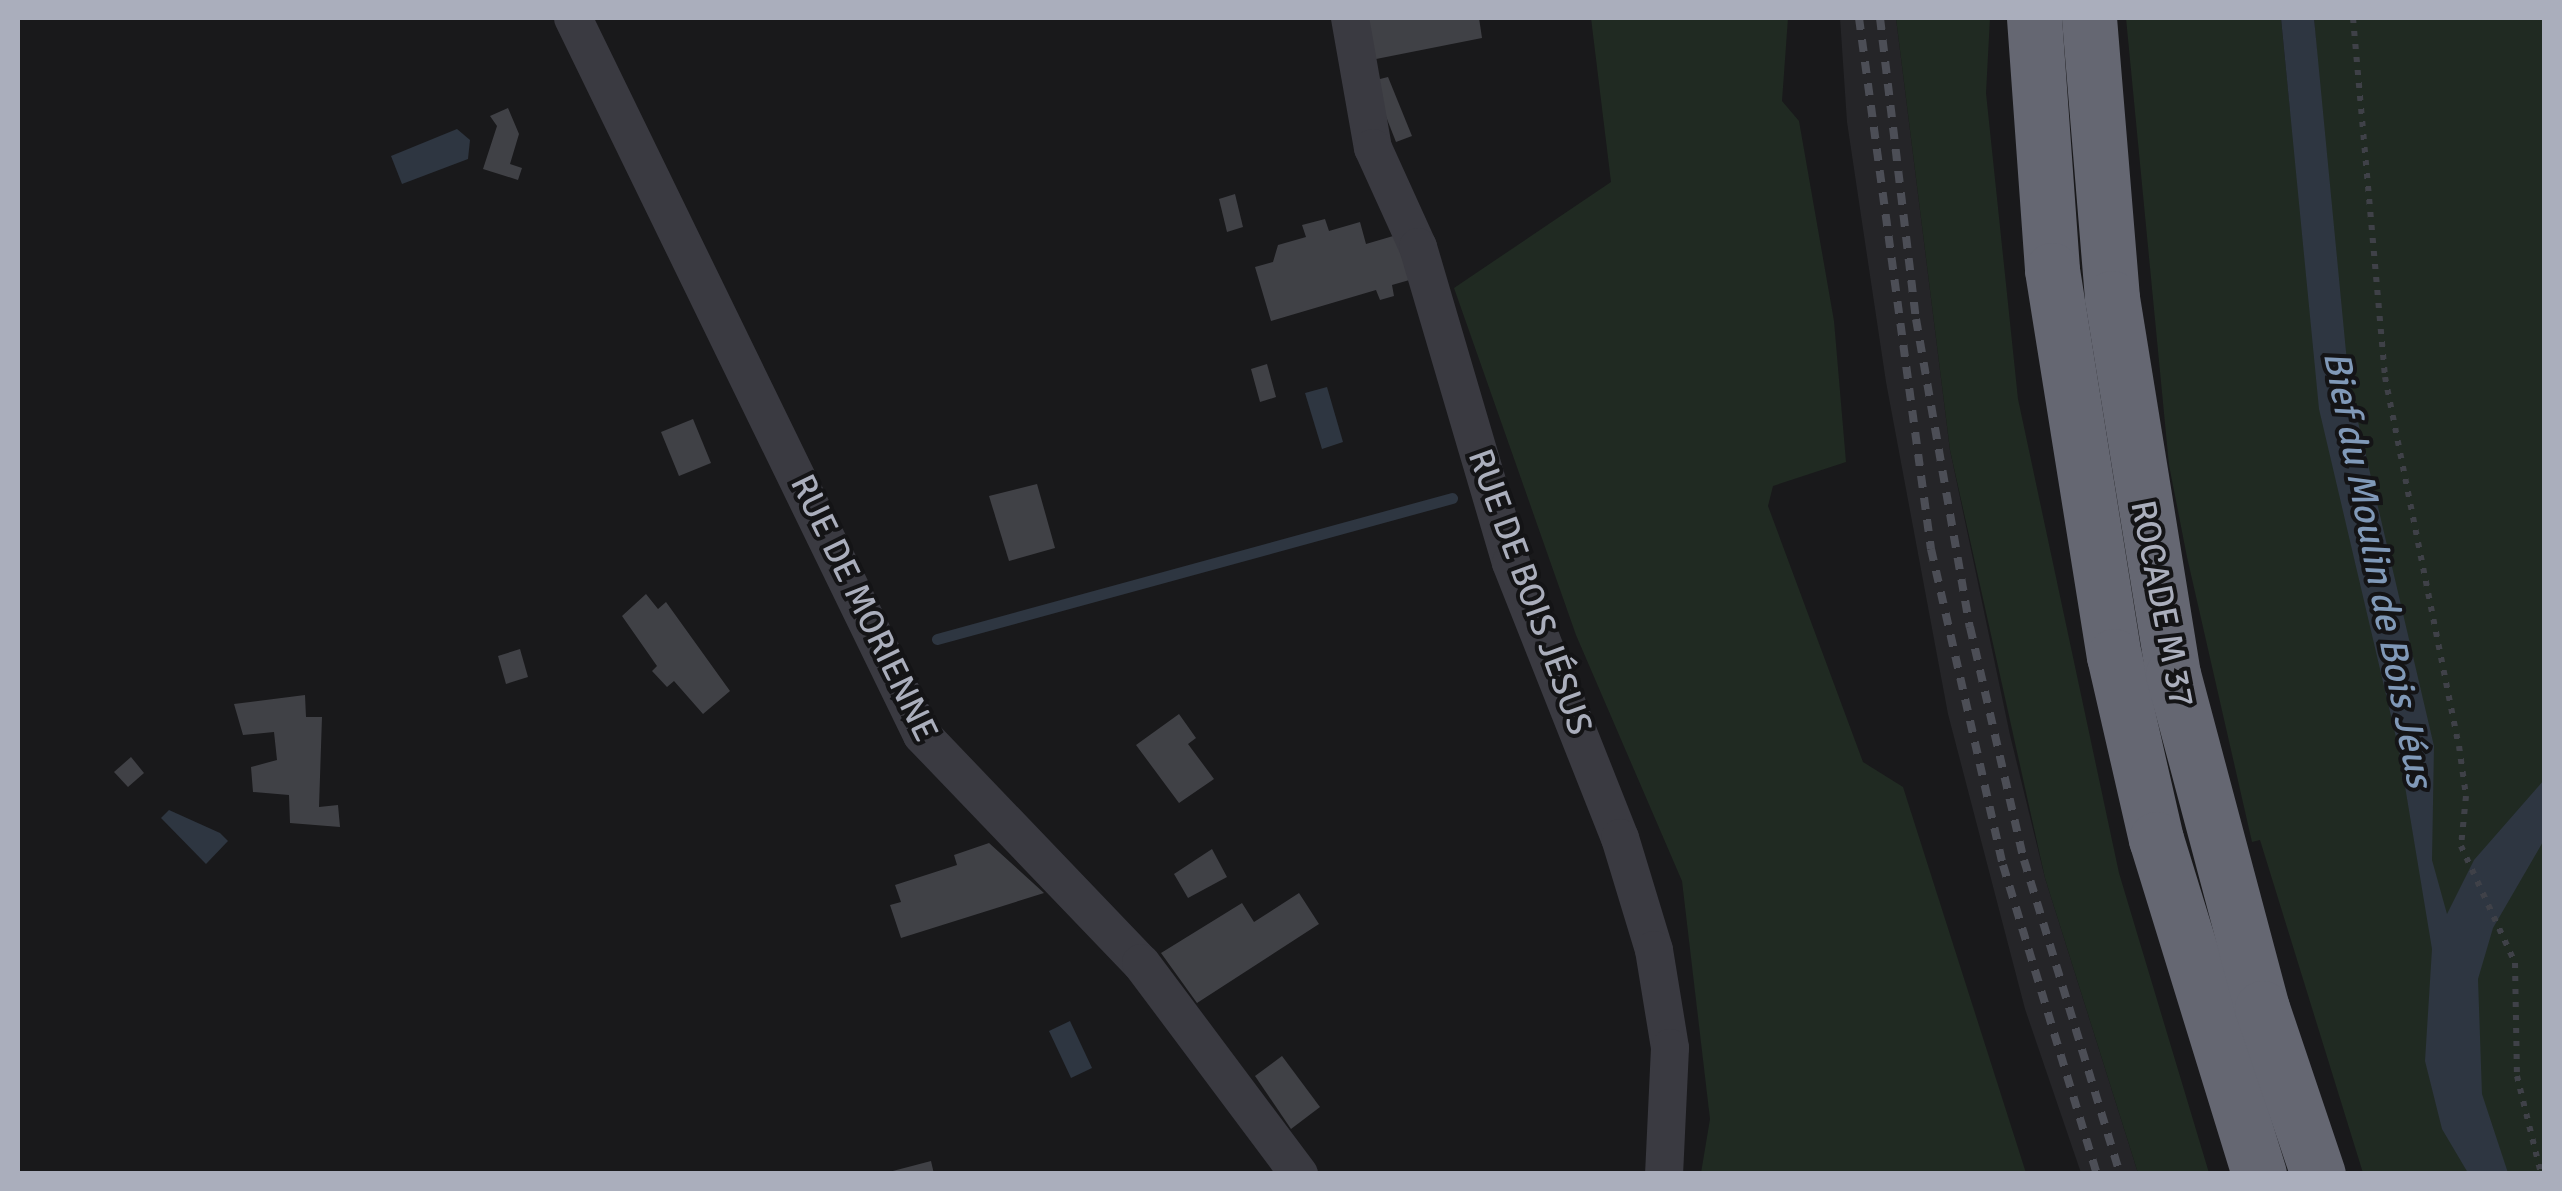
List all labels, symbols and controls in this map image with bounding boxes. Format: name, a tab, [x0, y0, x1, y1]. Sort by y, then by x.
water label: Bief du Moulin de Bois Jéus	[2313, 347, 2443, 791]
street label: RUE DE BOIS JÉSUS	[1459, 443, 1601, 741]
street label: RUE DE MORIENNE	[781, 468, 947, 748]
street label: ROCADE M 37	[2121, 497, 2203, 711]

